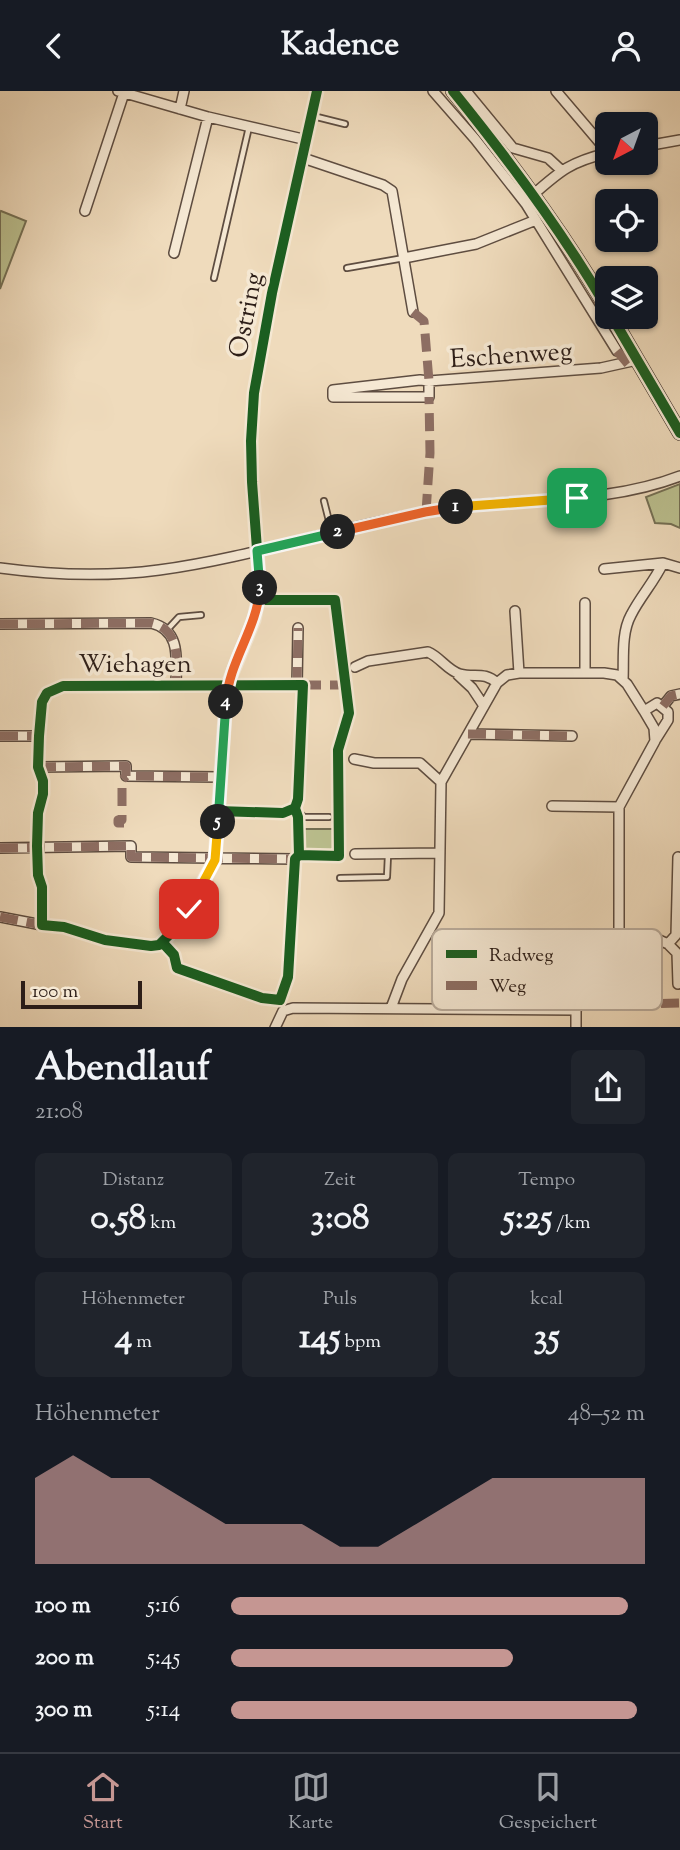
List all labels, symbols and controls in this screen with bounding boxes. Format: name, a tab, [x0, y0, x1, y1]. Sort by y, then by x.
text: Kadence	[281, 23, 399, 69]
icon: back	[35, 27, 73, 65]
icon: person	[607, 27, 645, 65]
north arrow	[595, 112, 658, 175]
map controls	[595, 112, 658, 329]
button: locate	[595, 189, 658, 252]
button: layers	[595, 266, 658, 329]
street label: Ostring	[221, 270, 274, 361]
street label: Eschenweg	[449, 334, 574, 379]
pin	[547, 468, 607, 528]
icon: arrive	[558, 479, 596, 517]
pin: 1	[438, 489, 474, 525]
text: 1	[452, 493, 459, 520]
pin: 2	[320, 515, 356, 549]
text: 2	[333, 518, 342, 545]
pin: 3	[243, 571, 278, 605]
text: 3	[256, 574, 263, 601]
street label: Wiehagen	[78, 647, 192, 684]
pin: 4	[208, 685, 244, 719]
text: 4	[221, 688, 230, 715]
pin: 5	[200, 805, 235, 839]
text: 5	[214, 808, 221, 835]
pin	[159, 879, 219, 939]
icon: check	[170, 890, 208, 928]
legend	[432, 929, 662, 1010]
text: Radweg	[489, 943, 553, 970]
text: Weg	[489, 974, 526, 1001]
scale bar	[21, 979, 142, 1010]
text: 100 m	[32, 979, 78, 1006]
text: Abendlauf	[35, 1043, 210, 1097]
button: share	[571, 1050, 645, 1124]
text: 21:08	[35, 1096, 83, 1129]
text: Distanz	[103, 1167, 164, 1194]
text: Zeit	[324, 1167, 356, 1194]
text: Tempo	[518, 1167, 575, 1194]
text: 0.58	[90, 1194, 146, 1245]
text: 3:08	[311, 1194, 369, 1245]
text: 5:25	[503, 1194, 552, 1245]
text: km	[146, 1210, 176, 1237]
text: /km	[552, 1210, 591, 1237]
text: Höhenmeter	[82, 1286, 185, 1313]
text: Puls	[323, 1286, 357, 1313]
text: kcal	[530, 1286, 563, 1313]
text: 4	[115, 1313, 132, 1364]
text: 145	[299, 1313, 340, 1364]
text: 35	[534, 1313, 560, 1364]
text: m	[132, 1329, 152, 1356]
text: bpm	[340, 1329, 381, 1356]
text: Höhenmeter	[35, 1398, 160, 1431]
text: 48–52 m	[568, 1398, 645, 1431]
text: 100 m	[35, 1590, 91, 1623]
text: 5:16	[147, 1590, 180, 1623]
text: 200 m	[35, 1642, 94, 1675]
text: 5:45	[147, 1642, 180, 1675]
text: 300 m	[35, 1694, 92, 1727]
text: 5:14	[147, 1694, 180, 1727]
tab: Start	[83, 1768, 123, 1837]
tab: Karte	[288, 1768, 333, 1837]
tab: Gespeichert	[499, 1768, 597, 1837]

